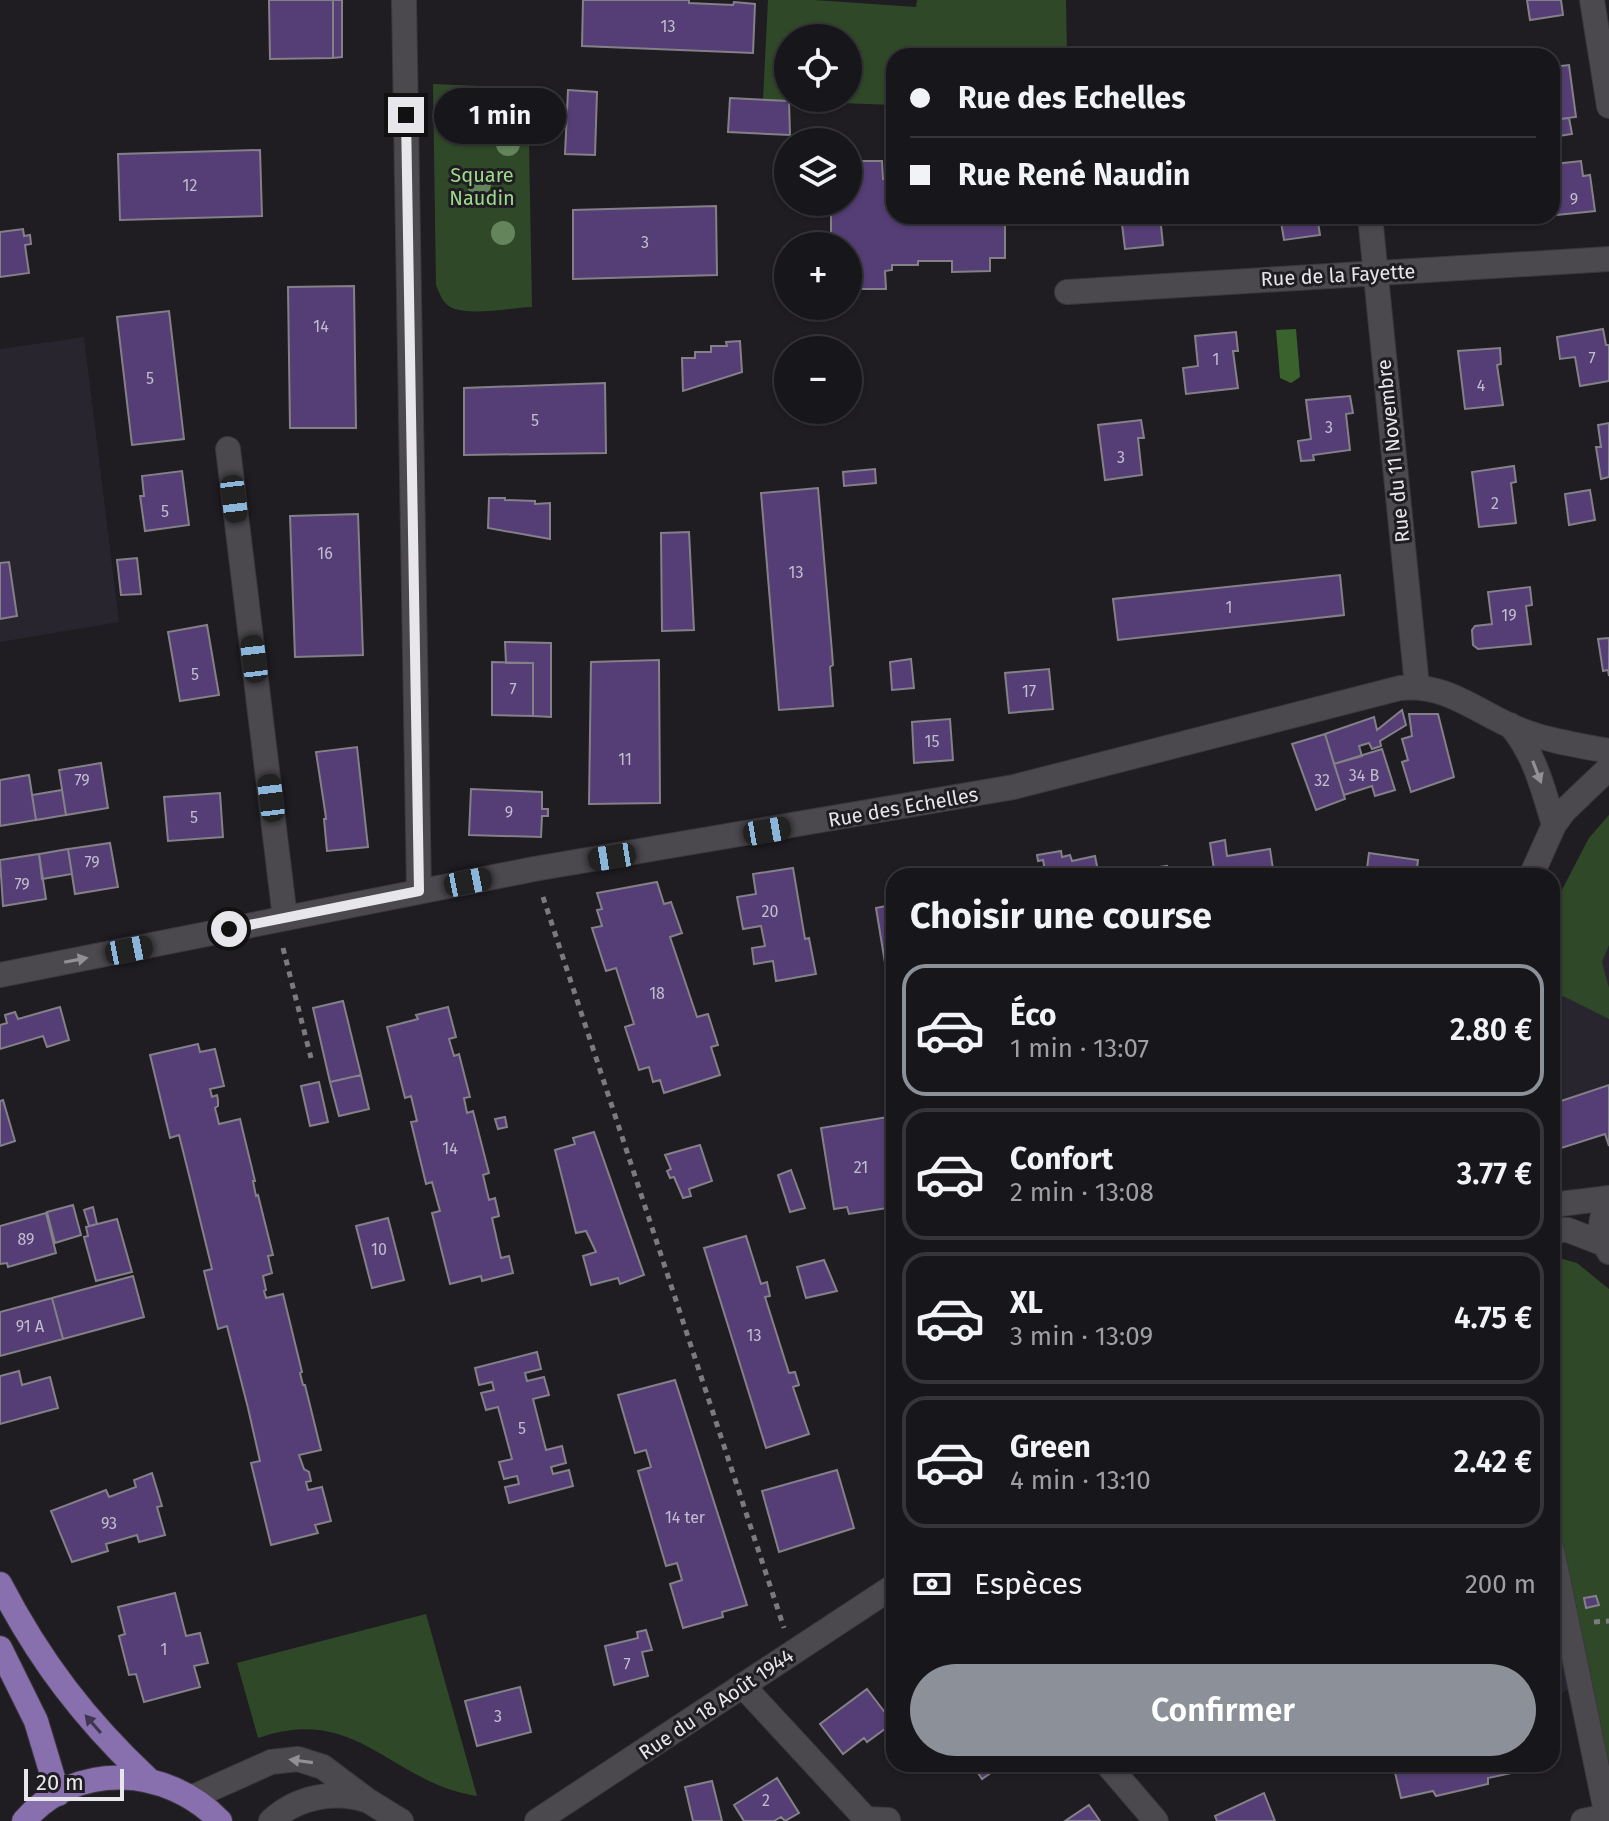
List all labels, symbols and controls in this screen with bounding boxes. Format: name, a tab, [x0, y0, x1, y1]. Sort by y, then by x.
house number: 13	[661, 17, 675, 36]
map controls	[774, 24, 862, 424]
button: locate	[774, 24, 862, 112]
text: Rue des Echelles	[958, 80, 1186, 116]
callout: 1 min	[434, 87, 566, 143]
route end	[388, 97, 424, 133]
text: 1 min	[469, 100, 531, 131]
button: layers	[774, 128, 862, 216]
text: Rue René Naudin	[958, 157, 1190, 193]
park label: Square Naudin	[449, 163, 515, 210]
house number: 12	[183, 176, 197, 195]
house number: 9	[1570, 190, 1578, 209]
button: +	[774, 232, 862, 320]
house number: 3	[641, 233, 649, 252]
street label: Rue de la Fayette	[1260, 259, 1416, 291]
house number: 14	[313, 317, 329, 336]
button: −	[774, 336, 862, 424]
house number: 7	[1588, 349, 1596, 368]
house number: 1	[1213, 350, 1219, 369]
street label: Rue du 11 Novembre	[1371, 358, 1415, 544]
house number: 5	[146, 369, 154, 388]
house number: 4	[1477, 376, 1486, 395]
house number: 5	[531, 411, 539, 430]
house number: 3	[1325, 418, 1333, 437]
house number: 3	[1117, 448, 1125, 467]
car	[219, 474, 249, 524]
house number: 2	[1491, 494, 1499, 513]
house number: 5	[161, 502, 169, 521]
house number: 16	[317, 544, 333, 563]
house number: 13	[789, 563, 803, 582]
house number: 1	[1226, 598, 1232, 617]
house number: 19	[1501, 606, 1517, 625]
car	[239, 634, 269, 684]
house number: 5	[191, 665, 199, 684]
house number: 7	[509, 680, 517, 699]
house number: 17	[1022, 682, 1036, 701]
house number: 15	[925, 732, 939, 751]
house number: 11	[618, 750, 632, 769]
one-way arrow	[1531, 760, 1544, 784]
house number: 34 B	[1349, 766, 1379, 785]
house number: 79	[74, 771, 90, 790]
house number: 32	[1314, 771, 1330, 790]
car	[256, 773, 286, 823]
street label: Rue des Echelles	[826, 782, 980, 832]
house number: 9	[505, 803, 513, 822]
house number: 5	[190, 808, 198, 827]
car	[741, 815, 793, 847]
car	[586, 841, 638, 873]
house number: 79	[84, 853, 100, 872]
car	[442, 866, 494, 898]
house number: 79	[14, 875, 30, 894]
text: Choisir une course	[910, 894, 1212, 938]
house number: 20	[762, 902, 778, 921]
route start	[211, 911, 247, 947]
car	[103, 934, 155, 966]
one-way arrow	[64, 953, 89, 966]
house number: 18	[649, 984, 665, 1003]
icon: car	[914, 994, 986, 1066]
text: Éco	[1010, 997, 1056, 1033]
text: 2.80 €	[1450, 1012, 1532, 1048]
text: 1 min · 13:07	[1010, 1033, 1149, 1064]
icon: car	[914, 1138, 986, 1210]
house number: 14	[442, 1139, 458, 1158]
text: Confort	[1010, 1141, 1113, 1177]
text: 3.77 €	[1457, 1156, 1532, 1192]
house number: 21	[854, 1158, 868, 1177]
text: 2 min · 13:08	[1010, 1177, 1154, 1208]
house number: 89	[18, 1230, 34, 1249]
house number: 10	[371, 1240, 387, 1259]
icon: car	[914, 1282, 986, 1354]
text: XL	[1010, 1285, 1043, 1321]
text: 4.75 €	[1454, 1300, 1532, 1336]
house number: 91 A	[16, 1317, 45, 1336]
text: 3 min · 13:09	[1010, 1321, 1153, 1352]
house number: 13	[747, 1326, 761, 1345]
house number: 5	[518, 1419, 526, 1438]
icon: car	[914, 1426, 986, 1498]
text: Green	[1010, 1429, 1091, 1465]
text: 2.42 €	[1454, 1444, 1532, 1480]
text: 4 min · 13:10	[1010, 1465, 1151, 1496]
house number: 14 ter	[665, 1508, 706, 1527]
house number: 93	[101, 1514, 117, 1533]
icon: cash	[910, 1562, 954, 1606]
text: Espèces	[974, 1566, 1082, 1602]
text: 200 m	[1465, 1569, 1536, 1600]
house number: 1	[161, 1640, 167, 1659]
street label: Rue du 18 Août 1944	[634, 1643, 798, 1765]
house number: 7	[623, 1655, 631, 1674]
button: Confirmer	[910, 1664, 1536, 1756]
house number: 3	[494, 1707, 502, 1726]
one-way arrow	[84, 1715, 102, 1734]
one-way arrow	[288, 1754, 313, 1767]
scale bar	[24, 1765, 124, 1801]
text: 20 m	[36, 1769, 84, 1796]
house number: 2	[762, 1791, 770, 1810]

